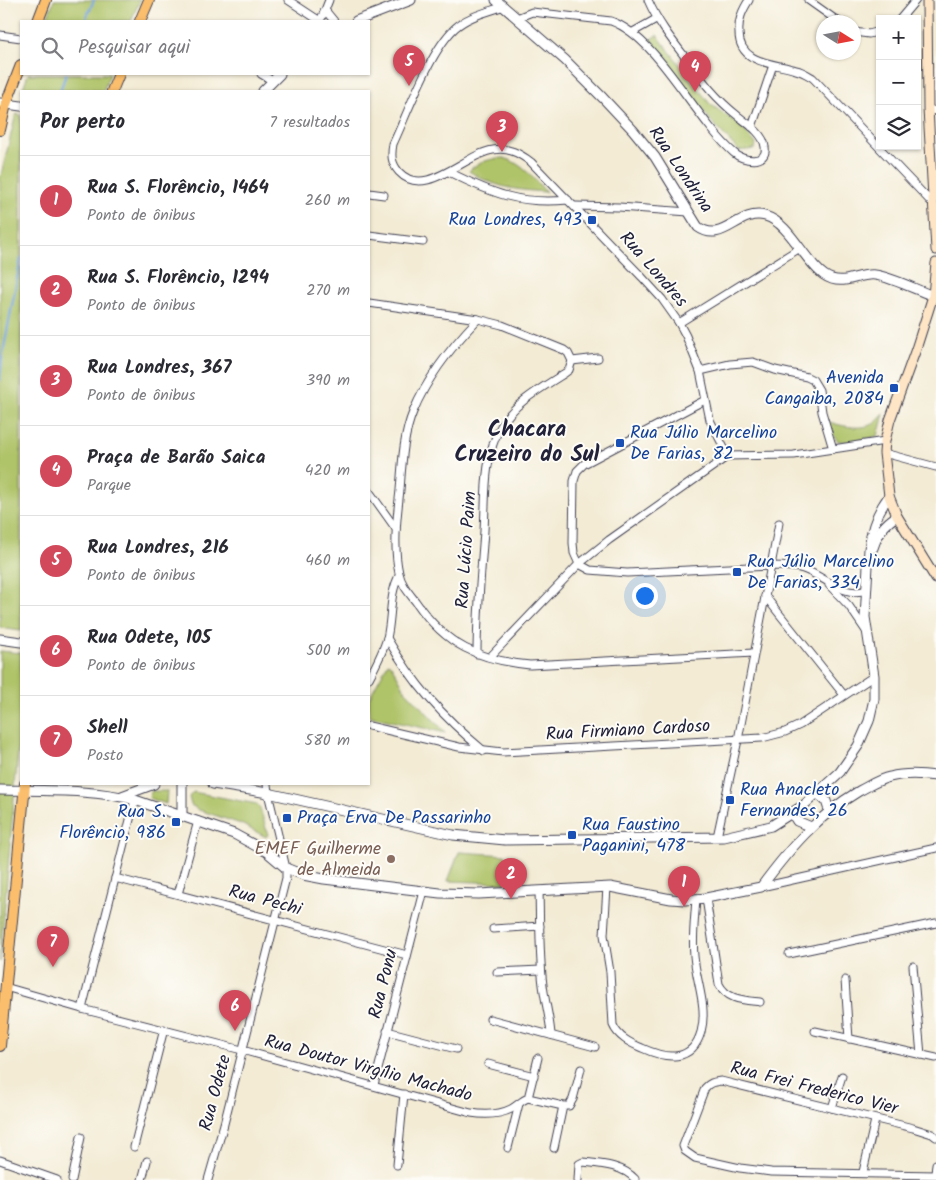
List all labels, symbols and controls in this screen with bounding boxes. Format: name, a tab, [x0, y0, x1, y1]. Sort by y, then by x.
north arrow	[816, 15, 861, 60]
map controls	[876, 15, 921, 150]
button: +	[876, 15, 921, 60]
search box	[20, 20, 370, 75]
text: Pesquisar aqui	[78, 33, 190, 63]
icon: search	[38, 34, 66, 62]
pin: 5	[393, 45, 425, 86]
pin: 4	[679, 51, 711, 92]
button: −	[876, 60, 921, 105]
button: layers	[876, 105, 921, 150]
text: Por perto	[40, 106, 125, 139]
text: 7 resultados	[270, 110, 350, 135]
pin: 3	[486, 111, 518, 152]
street label: Rua Londrina	[640, 121, 720, 219]
text: Rua S. Florêncio, 1464	[87, 173, 269, 203]
text: 1	[54, 188, 58, 213]
text: 260 m	[305, 188, 350, 213]
text: Ponto de ônibus	[87, 203, 195, 228]
place label: Rua Londres, 493	[449, 206, 582, 235]
marker: Rua Londres, 493	[586, 214, 598, 226]
street label: Rua Londres	[612, 225, 695, 315]
text: Rua S. Florêncio, 1294	[87, 263, 269, 293]
text: 2	[51, 278, 61, 303]
text: 270 m	[306, 278, 350, 303]
text: Ponto de ônibus	[87, 293, 195, 318]
text: Rua Londres, 367	[87, 353, 231, 383]
place label: Avenida Cangaiba, 2084	[764, 364, 884, 414]
text: 3	[52, 368, 60, 393]
text: 390 m	[306, 368, 350, 393]
marker: Avenida Cangaiba, 2084	[888, 382, 900, 394]
text: Ponto de ônibus	[87, 383, 195, 408]
district label: Chacara Cruzeiro do Sul	[455, 413, 600, 473]
place label: Rua Júlio Marcelino De Farias, 82	[630, 419, 777, 469]
marker: Rua Júlio Marcelino De Farias, 82	[614, 437, 626, 449]
text: Praça de Barão Saica	[87, 443, 266, 473]
text: 4	[52, 458, 60, 483]
text: 420 m	[305, 458, 350, 483]
text: Parque	[87, 473, 131, 498]
street label: Rua Lúcio Paim	[448, 490, 486, 610]
text: Rua Londres, 216	[87, 533, 229, 563]
text: 5	[52, 548, 60, 573]
text: 460 m	[305, 548, 350, 573]
place label: Rua Júlio Marcelino De Farias, 334	[747, 548, 894, 598]
text: Ponto de ônibus	[87, 563, 195, 588]
marker: Rua Júlio Marcelino De Farias, 334	[731, 566, 743, 578]
your location	[632, 583, 658, 609]
text: Rua Odete, 105	[87, 623, 211, 653]
text: 6	[52, 638, 60, 663]
text: 500 m	[306, 638, 350, 663]
text: Ponto de ônibus	[87, 653, 195, 678]
street label: Rua Firmiano Cardoso	[545, 712, 711, 750]
text: Shell	[87, 713, 128, 743]
text: 7	[52, 728, 60, 753]
text: 580 m	[305, 728, 350, 753]
text: Posto	[87, 743, 123, 768]
place label: Rua Anacleto Fernandes, 26	[740, 776, 848, 826]
marker: Rua Anacleto Fernandes, 26	[724, 794, 736, 806]
place label: Rua S. Florêncio, 986	[59, 798, 166, 848]
place label: Praça Erva De Passarinho	[297, 804, 491, 833]
place label: Rua Faustino Paganini, 478	[582, 811, 686, 861]
marker: Praça Erva De Passarinho	[281, 812, 293, 824]
marker: Rua S. Florêncio, 986	[170, 816, 182, 828]
marker: Rua Faustino Paganini, 478	[566, 829, 578, 841]
place label: EMEF Guilherme de Almeida	[255, 835, 381, 885]
marker: EMEF Guilherme de Almeida	[385, 853, 397, 865]
pin: 2	[495, 858, 527, 899]
pin: 1	[668, 866, 700, 907]
street label: Rua Pechi	[225, 877, 305, 925]
pin: 7	[37, 926, 69, 967]
street label: Rua Ponu	[361, 946, 407, 1022]
pin: 6	[219, 990, 251, 1031]
street label: Rua Doutor Virgílio Machado	[261, 1027, 475, 1111]
street label: Rua Odete	[192, 1052, 240, 1134]
street label: Rua Frei Frederico Vier	[727, 1054, 902, 1124]

